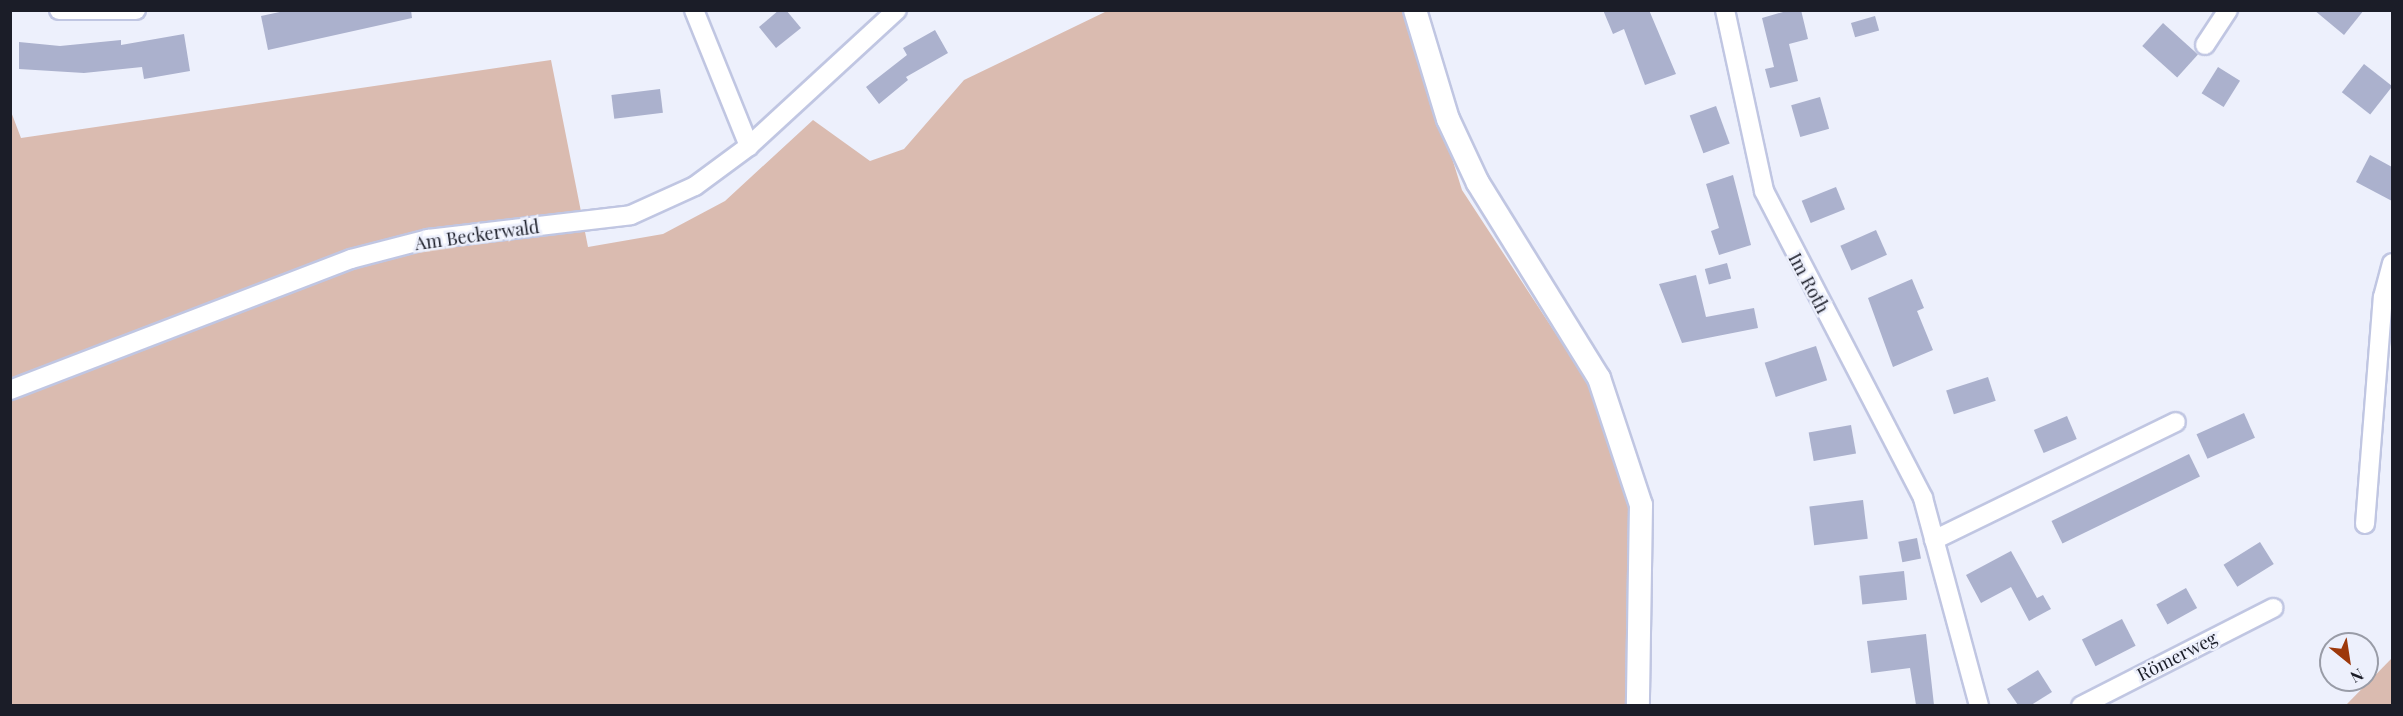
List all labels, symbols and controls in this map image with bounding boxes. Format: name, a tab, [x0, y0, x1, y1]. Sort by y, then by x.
street label: Am Beckerwald	[413, 216, 541, 254]
street label: Im Roth	[1784, 249, 1834, 317]
street label: Römerweg	[2133, 627, 2221, 685]
north arrow	[2319, 632, 2379, 692]
text: N	[2347, 664, 2368, 688]

